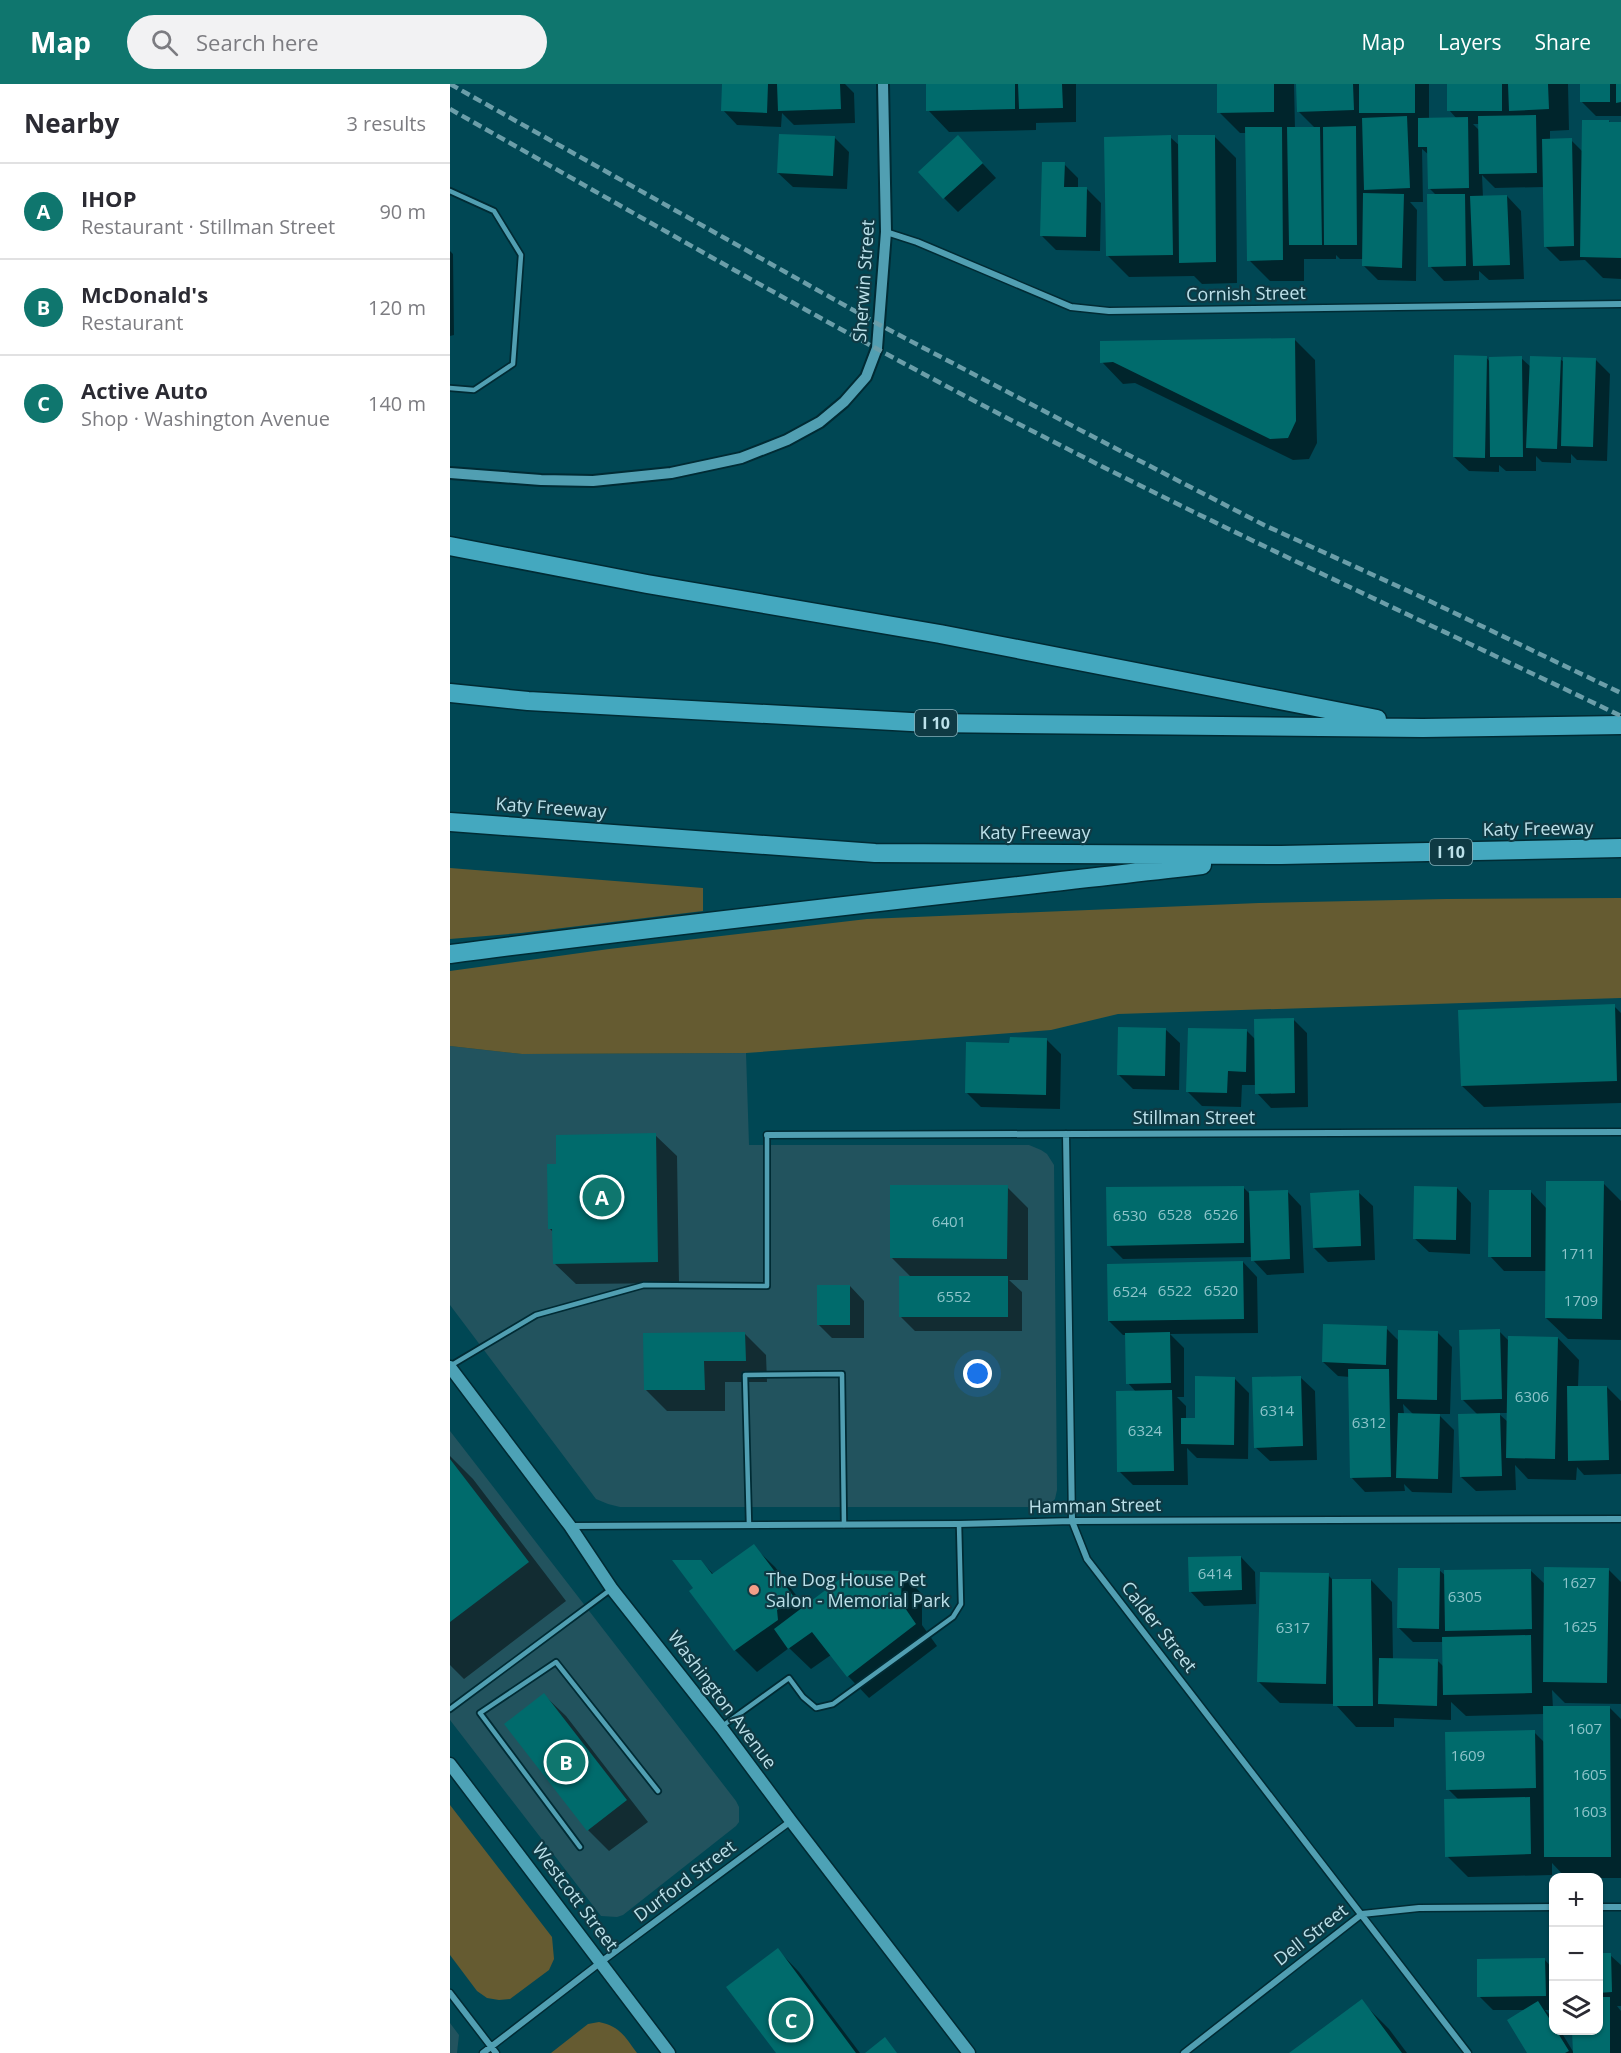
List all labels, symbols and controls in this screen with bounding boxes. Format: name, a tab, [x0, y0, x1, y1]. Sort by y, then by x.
search box	[127, 15, 547, 69]
text: Map	[30, 23, 91, 61]
icon: search	[148, 26, 181, 59]
text: Search here	[196, 27, 319, 57]
text: Map	[1362, 28, 1405, 56]
text: Layers	[1438, 28, 1502, 56]
text: Share	[1535, 28, 1591, 56]
text: Nearby	[24, 105, 119, 141]
text: 3 results	[346, 110, 426, 137]
text: IHOP	[81, 183, 136, 213]
text: A	[37, 198, 50, 225]
text: 90 m	[379, 198, 426, 225]
text: Restaurant · Stillman Street	[81, 213, 335, 240]
street label: Sherwin Street	[847, 219, 879, 343]
text: McDonald's	[81, 279, 208, 309]
street label: Cornish Street	[1186, 280, 1306, 306]
text: B	[37, 294, 50, 321]
text: 120 m	[368, 294, 426, 321]
text: Restaurant	[81, 309, 183, 336]
text: Active Auto	[81, 375, 208, 405]
text: C	[37, 390, 50, 417]
text: 140 m	[368, 390, 426, 417]
text: Shop · Washington Avenue	[81, 405, 330, 432]
road number: I 10	[915, 710, 957, 736]
street label: Katy Freeway	[495, 791, 608, 823]
street label: Katy Freeway	[1482, 815, 1595, 841]
street label: Katy Freeway	[980, 820, 1091, 844]
road number: I 10	[1430, 839, 1472, 865]
street label: Stillman Street	[1133, 1105, 1255, 1129]
pin: A	[582, 1174, 622, 1220]
house number: 6528	[1158, 1204, 1192, 1224]
house number: 6526	[1204, 1204, 1238, 1224]
house number: 6530	[1113, 1205, 1147, 1225]
house number: 6401	[932, 1211, 966, 1231]
house number: 1711	[1561, 1243, 1595, 1263]
house number: 6522	[1158, 1280, 1192, 1300]
house number: 6520	[1204, 1280, 1238, 1300]
house number: 6524	[1113, 1281, 1148, 1301]
house number: 6552	[937, 1286, 971, 1306]
house number: 1709	[1564, 1290, 1598, 1310]
your location	[963, 1359, 992, 1388]
house number: 6306	[1515, 1386, 1549, 1406]
house number: 6314	[1260, 1400, 1295, 1420]
house number: 6312	[1352, 1412, 1386, 1432]
house number: 6324	[1128, 1420, 1163, 1440]
street label: Hamman Street	[1028, 1492, 1161, 1518]
house number: 6414	[1198, 1563, 1233, 1583]
place label: The Dog House Pet Salon - Memorial Park	[766, 1567, 951, 1612]
house number: 1627	[1562, 1572, 1596, 1592]
street label: Calder Street	[1117, 1576, 1203, 1677]
marker: The Dog House Pet Salon - Memorial Park	[747, 1583, 761, 1597]
house number: 6305	[1448, 1586, 1482, 1606]
house number: 1625	[1563, 1616, 1597, 1636]
house number: 6317	[1276, 1617, 1310, 1637]
street label: Washington Avenue	[663, 1625, 783, 1773]
house number: 1607	[1568, 1718, 1602, 1738]
pin: B	[546, 1740, 586, 1784]
house number: 1609	[1451, 1745, 1485, 1765]
house number: 1605	[1573, 1764, 1607, 1784]
house number: 1603	[1573, 1801, 1607, 1821]
street label: Durford Street	[629, 1834, 740, 1926]
street label: Westcott Street	[527, 1838, 624, 1955]
map controls	[1549, 1873, 1603, 2035]
button: +	[1549, 1873, 1603, 1927]
street label: Dell Street	[1269, 1898, 1352, 1971]
button: −	[1549, 1927, 1603, 1981]
button: layers	[1549, 1981, 1603, 2035]
pin: C	[772, 1998, 810, 2042]

